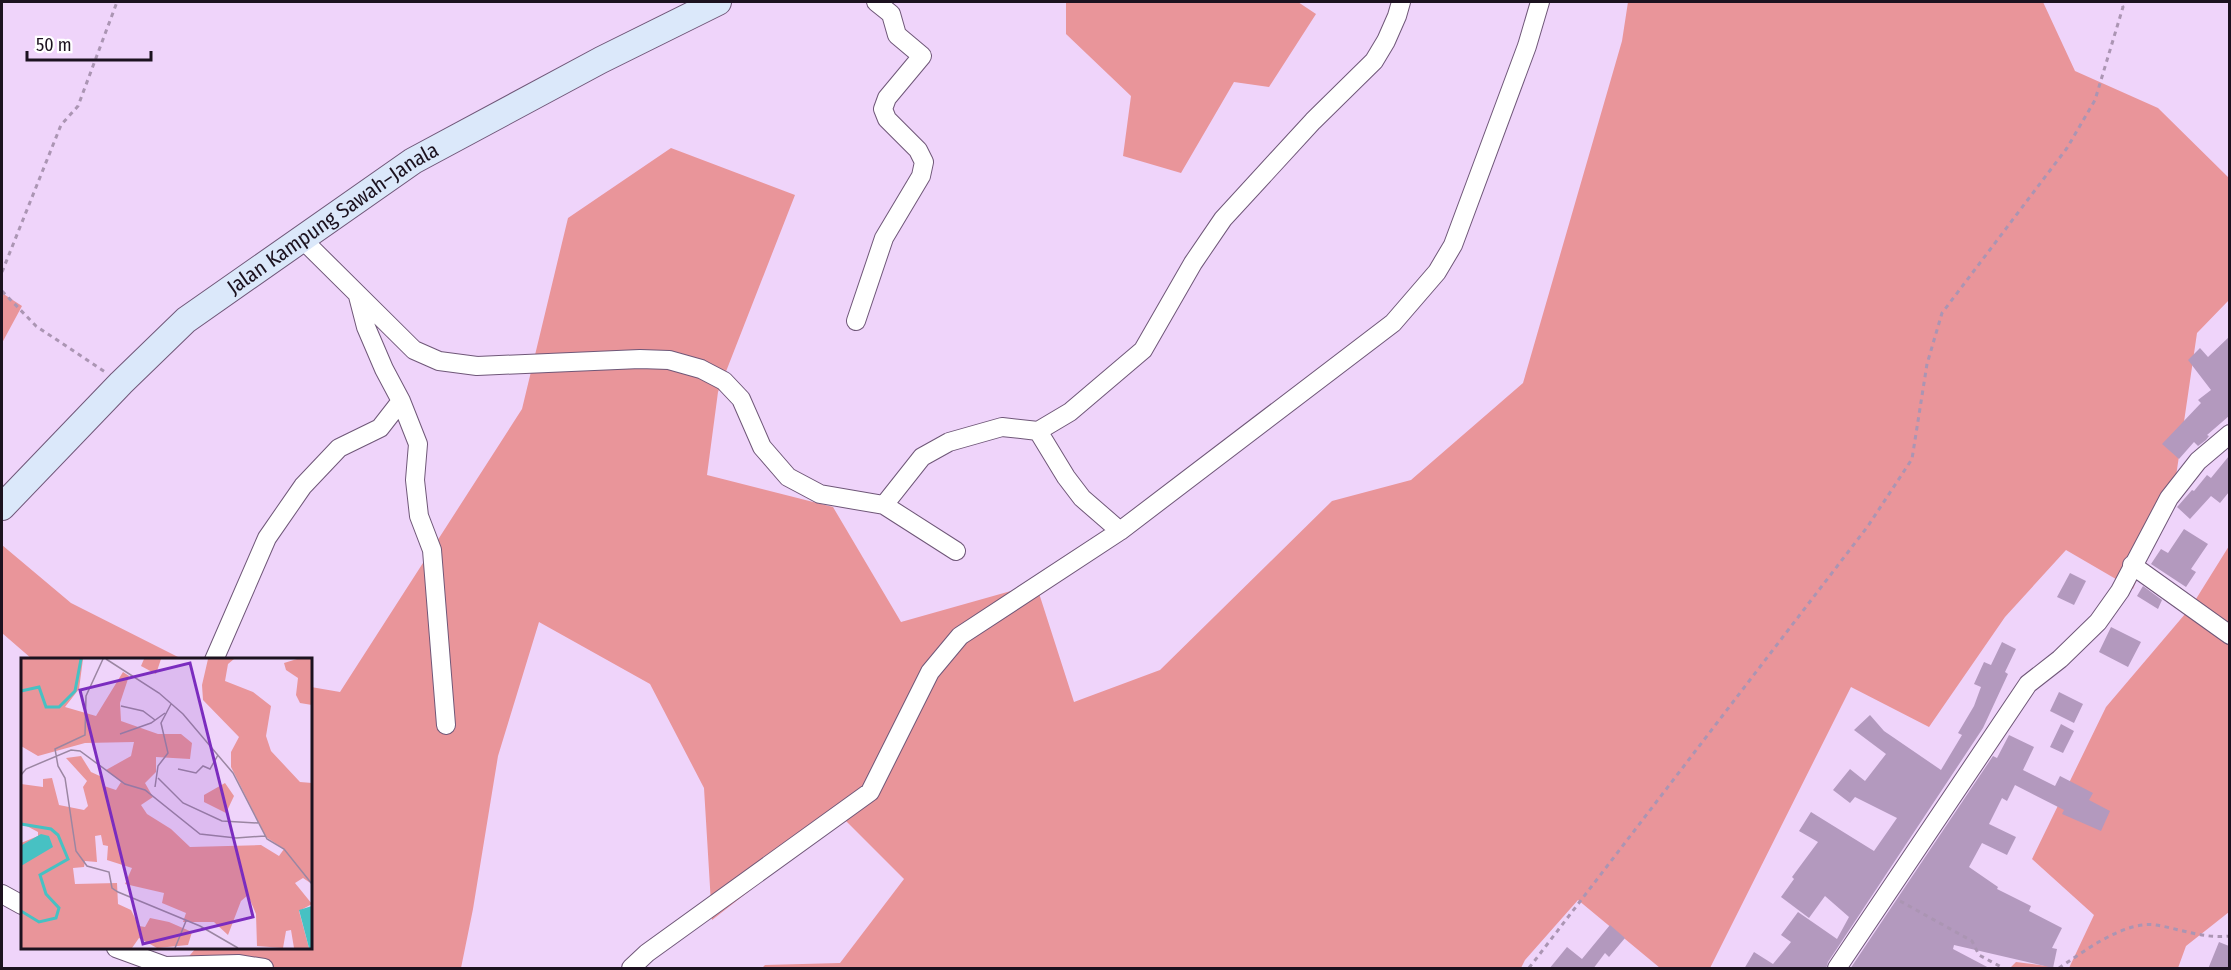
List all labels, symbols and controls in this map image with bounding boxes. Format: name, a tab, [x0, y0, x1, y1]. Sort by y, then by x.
scale bar	[27, 24, 152, 62]
text: 50 m	[36, 34, 72, 56]
street label: Jalan Kampung Sawah–Janala	[222, 137, 443, 300]
inset map	[21, 658, 312, 949]

